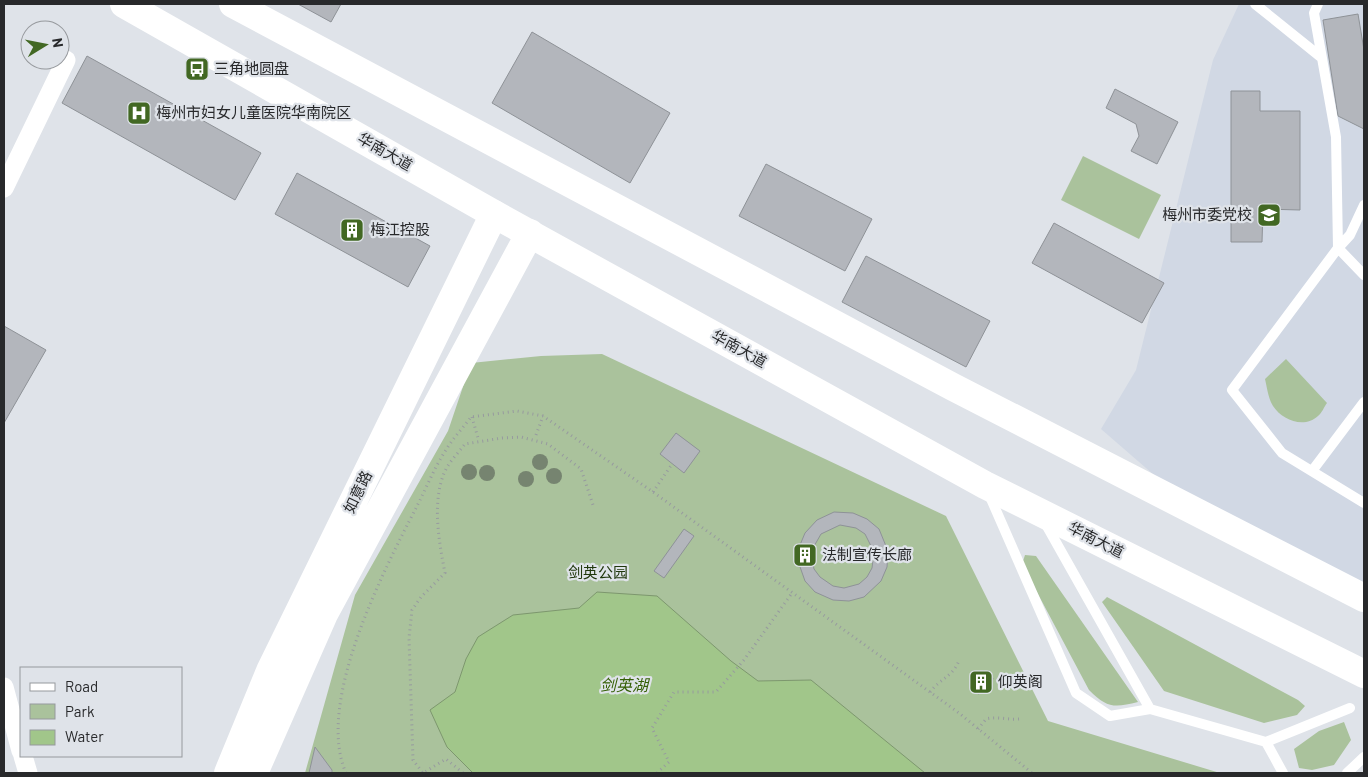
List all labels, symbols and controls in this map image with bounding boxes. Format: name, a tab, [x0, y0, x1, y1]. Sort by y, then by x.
north arrow	[20, 20, 70, 70]
text: N	[49, 37, 67, 49]
bus stop icon: 三角地圆盘	[184, 56, 210, 82]
place label: 三角地圆盘	[214, 59, 289, 77]
hospital icon: 梅州市妇女儿童医院华南院区	[126, 100, 152, 126]
place label: 梅州市妇女儿童医院华南院区	[156, 103, 351, 121]
street label: 华南大道	[355, 128, 416, 174]
school or university icon: 梅州市委党校	[1256, 202, 1282, 228]
place label: 梅州市委党校	[1162, 205, 1252, 223]
building icon: 梅江控股	[339, 217, 365, 243]
place label: 梅江控股	[370, 220, 430, 238]
street label: 华南大道	[709, 326, 770, 371]
street label: 如意路	[339, 467, 375, 516]
street label: 华南大道	[1066, 517, 1127, 561]
building icon: 法制宣传长廊	[792, 542, 818, 568]
place label: 法制宣传长廊	[822, 545, 912, 563]
park label: 剑英公园	[568, 563, 628, 581]
legend	[20, 667, 182, 757]
building icon: 仰英阁	[968, 669, 994, 695]
place label: 仰英阁	[998, 672, 1043, 690]
water label: 剑英湖	[600, 675, 651, 694]
text: Road	[65, 677, 98, 695]
text: Park	[65, 702, 95, 720]
text: Water	[65, 727, 104, 745]

